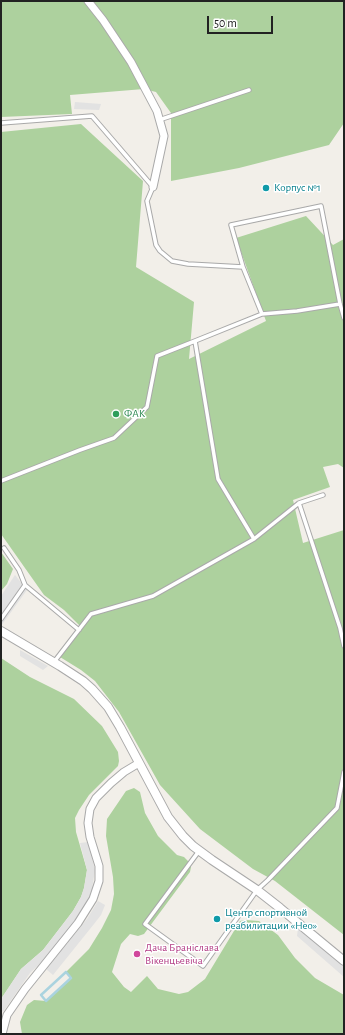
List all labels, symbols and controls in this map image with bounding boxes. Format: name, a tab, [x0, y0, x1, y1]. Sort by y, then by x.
scale bar	[209, 8, 275, 34]
text: 50 m	[214, 17, 237, 29]
place label: Корпус №1	[274, 181, 321, 195]
marker: Корпус №1	[261, 183, 271, 193]
place label: ФАК	[124, 407, 145, 421]
marker: ФАК	[111, 409, 121, 419]
place label: Центр спортивной реабилитации «Нео»	[225, 906, 317, 932]
marker: Центр спортивной реабилитации «Нео»	[212, 914, 222, 924]
place label: Дача Браніслава Вікенцьевіча	[145, 941, 219, 967]
marker: Дача Браніслава Вікенцьевіча	[132, 949, 142, 959]

